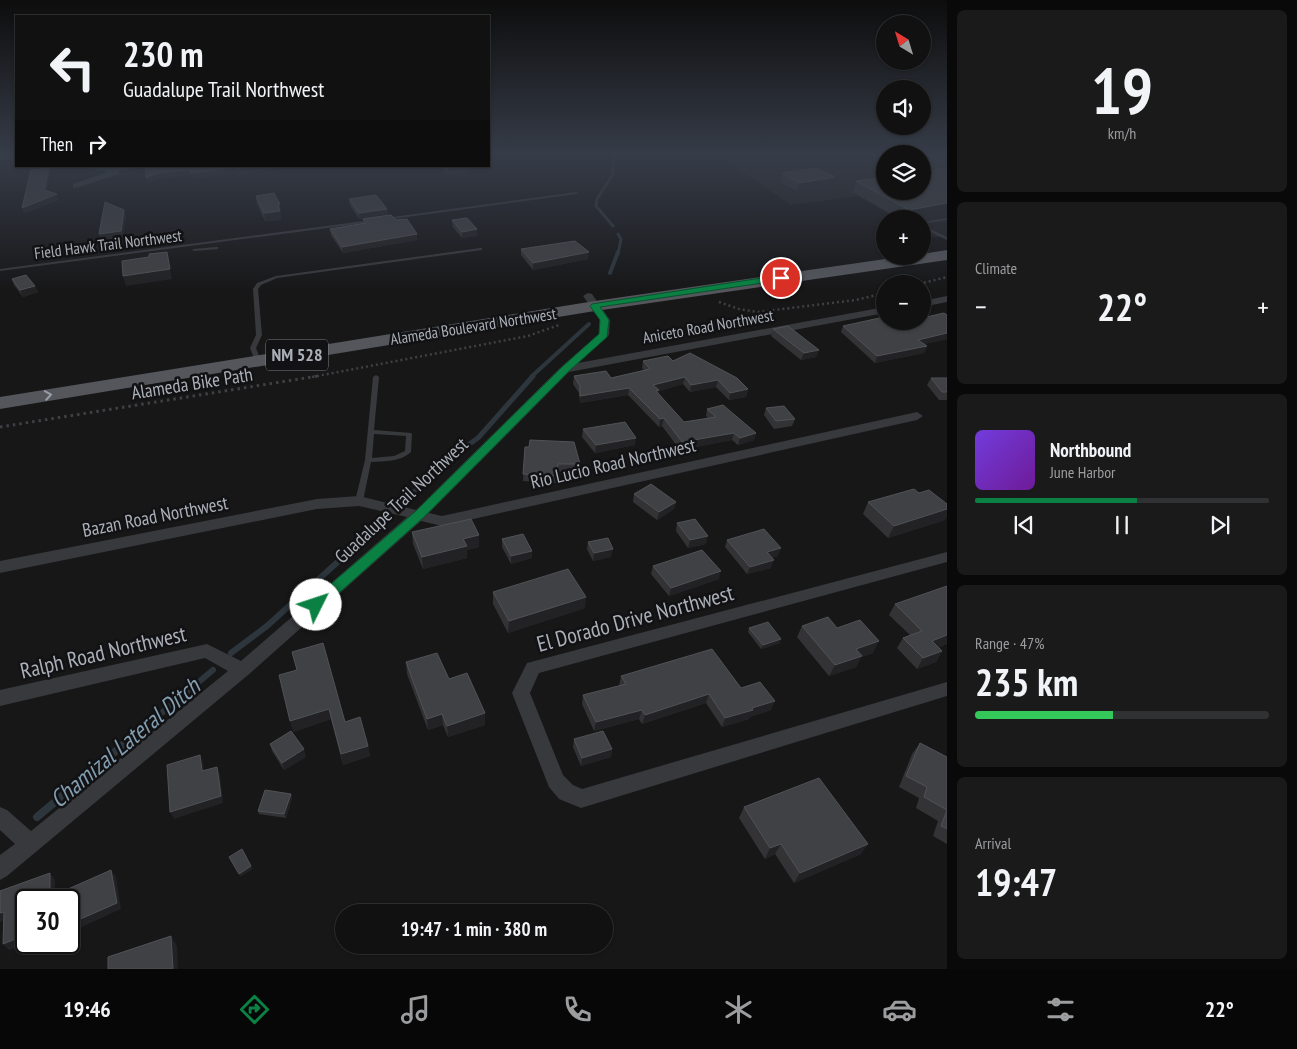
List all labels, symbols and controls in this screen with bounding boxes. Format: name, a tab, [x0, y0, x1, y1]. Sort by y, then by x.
north arrow	[876, 15, 931, 70]
map controls	[876, 15, 931, 330]
text: 230 m	[123, 31, 204, 77]
icon: left	[40, 35, 105, 100]
text: 19	[1091, 48, 1153, 132]
text: Guadalupe Trail Northwest	[123, 75, 324, 103]
button: sound	[876, 80, 931, 135]
text: km/h	[1108, 123, 1136, 143]
icon: right	[83, 130, 111, 158]
text: Then	[40, 132, 73, 156]
button: layers	[876, 145, 931, 200]
button: +	[876, 210, 931, 265]
street label: Field Hawk Trail Northwest	[33, 225, 184, 263]
pin	[760, 257, 802, 299]
text: Climate	[975, 258, 1017, 278]
icon: arrive	[767, 264, 795, 292]
button: −	[876, 275, 931, 330]
text: 22°	[1097, 282, 1147, 331]
text: −	[975, 288, 987, 325]
text: +	[1257, 288, 1269, 325]
street label: Alameda Boulevard Northwest	[389, 303, 558, 349]
street label: Aniceto Road Northwest	[641, 305, 776, 347]
road number: NM 528	[266, 340, 328, 370]
street label: Alameda Bike Path	[130, 362, 254, 404]
one-way arrow	[44, 391, 52, 401]
street label: Guadalupe Trail Northwest	[329, 431, 473, 568]
street label: Rio Lucio Road Northwest	[528, 432, 699, 494]
text: Northbound	[1050, 438, 1131, 462]
text: June Harbor	[1050, 462, 1115, 482]
street label: Bazan Road Northwest	[80, 490, 231, 542]
icon: previous	[1010, 511, 1038, 539]
icon: pause	[1108, 511, 1136, 539]
icon: next	[1206, 511, 1234, 539]
position arrow	[289, 578, 341, 630]
street label: El Dorado Drive Northwest	[534, 578, 736, 658]
street label: Ralph Road Northwest	[17, 619, 189, 685]
text: Range · 47%	[975, 633, 1044, 653]
text: 235 km	[975, 657, 1078, 706]
water label: Chamizal Lateral Ditch	[43, 670, 207, 814]
text: Arrival	[975, 833, 1011, 853]
text: 19:47	[975, 857, 1057, 906]
speed limit sign: 30	[15, 889, 80, 954]
text: 19:47 · 1 min · 380 m	[401, 917, 547, 941]
icon: directions	[237, 992, 272, 1027]
icon: music	[398, 992, 433, 1027]
icon: phone	[560, 992, 595, 1027]
icon: climate	[721, 992, 756, 1027]
icon: car	[882, 992, 917, 1027]
icon: filters	[1043, 992, 1078, 1027]
text: 19:46	[63, 995, 111, 1023]
text: 22°	[1205, 995, 1234, 1023]

